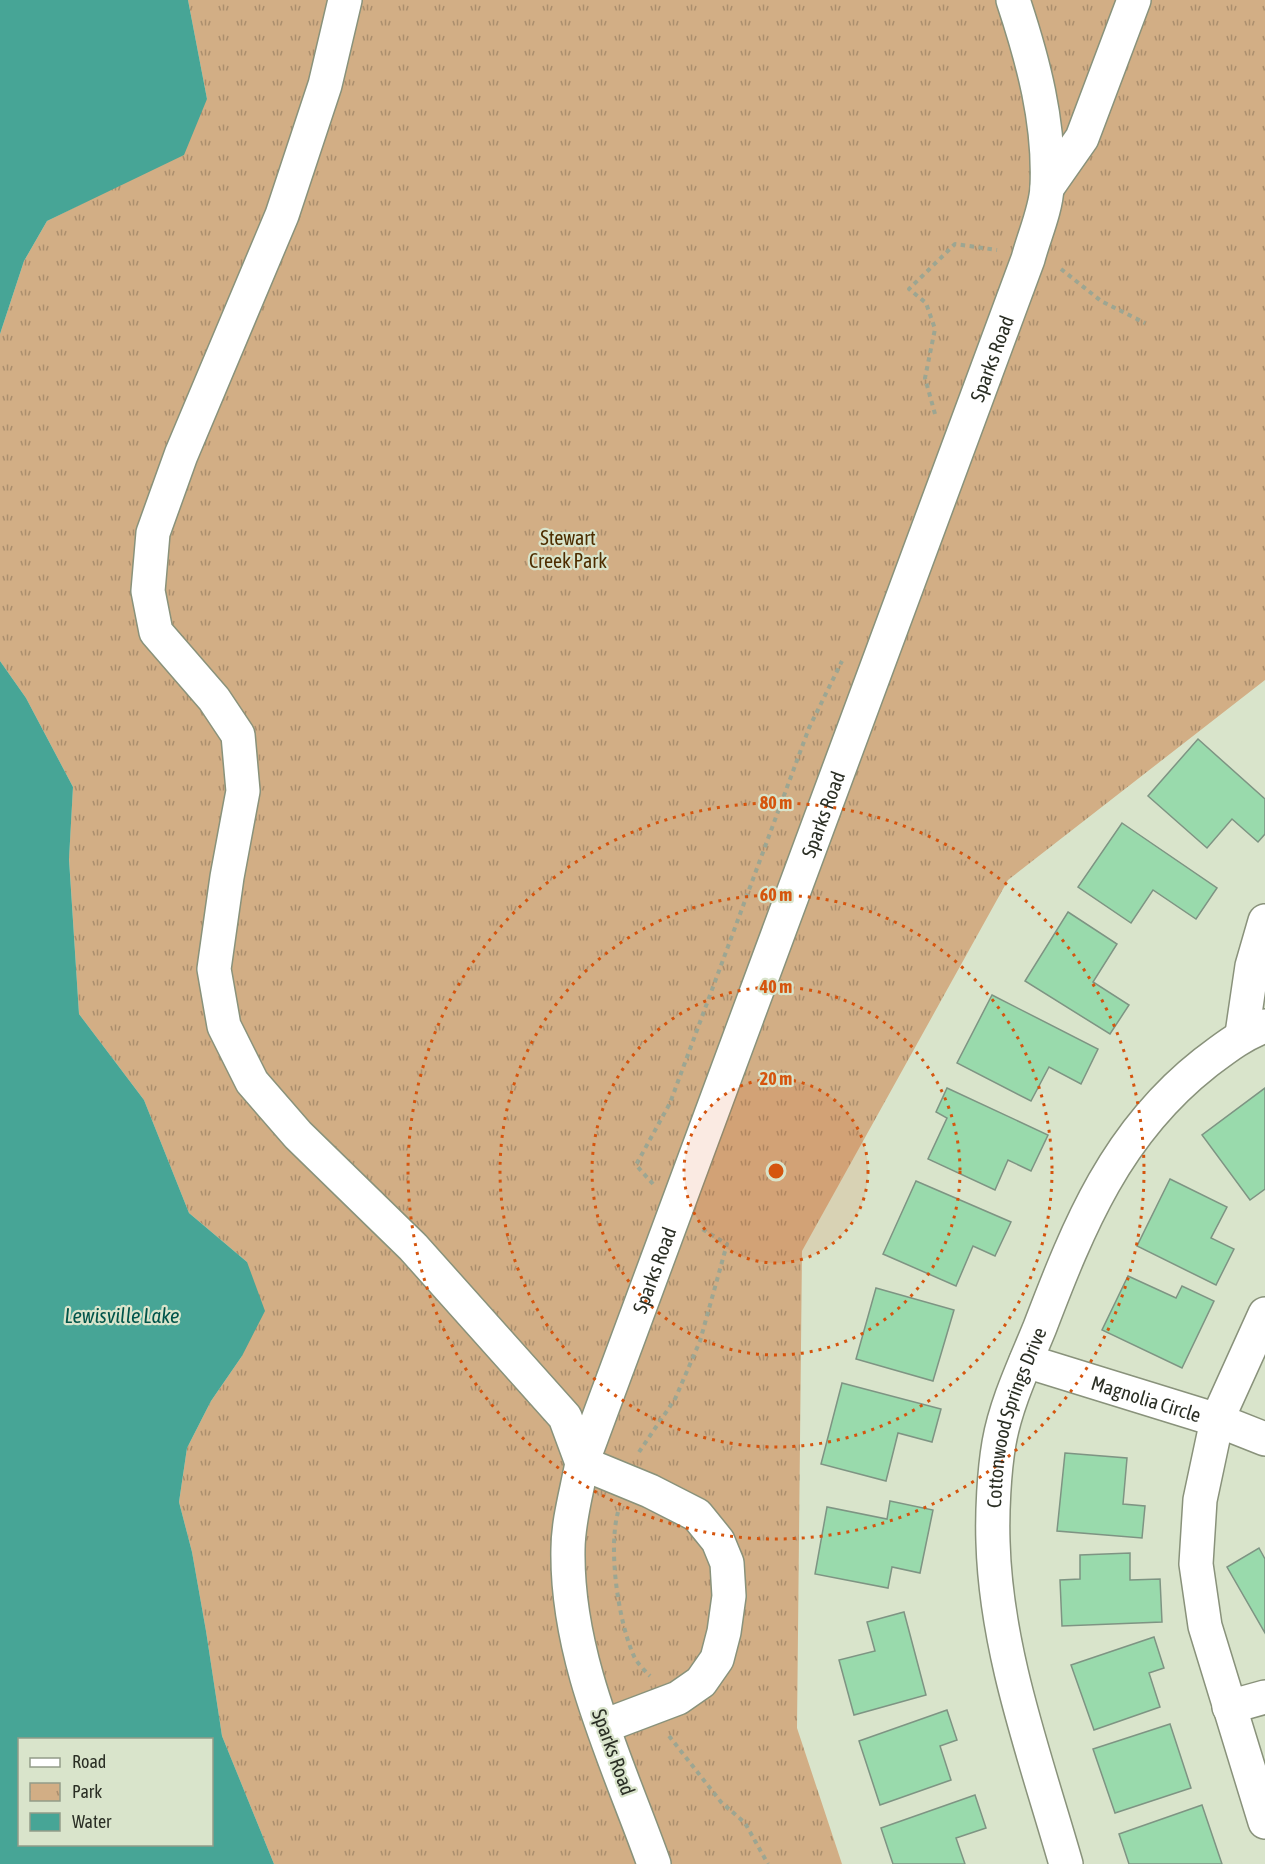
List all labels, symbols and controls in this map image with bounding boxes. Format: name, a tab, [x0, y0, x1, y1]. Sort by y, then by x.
street label: Sparks Road	[965, 312, 1018, 404]
park label: Stewart Creek Park	[529, 526, 607, 572]
street label: Sparks Road	[796, 768, 849, 860]
text: 80 m	[760, 792, 792, 813]
text: 60 m	[760, 884, 792, 905]
text: 40 m	[759, 976, 792, 997]
text: 20 m	[760, 1068, 792, 1089]
centre of rings	[766, 1161, 786, 1181]
street label: Sparks Road	[627, 1224, 680, 1316]
water label: Lewisville Lake	[64, 1303, 180, 1327]
street label: Cottonwood Springs Drive	[982, 1324, 1050, 1508]
street label: Magnolia Circle	[1089, 1370, 1204, 1426]
street label: Sparks Road	[588, 1706, 640, 1798]
legend	[18, 1738, 213, 1846]
text: Road	[72, 1751, 106, 1772]
text: Park	[72, 1781, 102, 1802]
text: Water	[72, 1811, 112, 1832]

